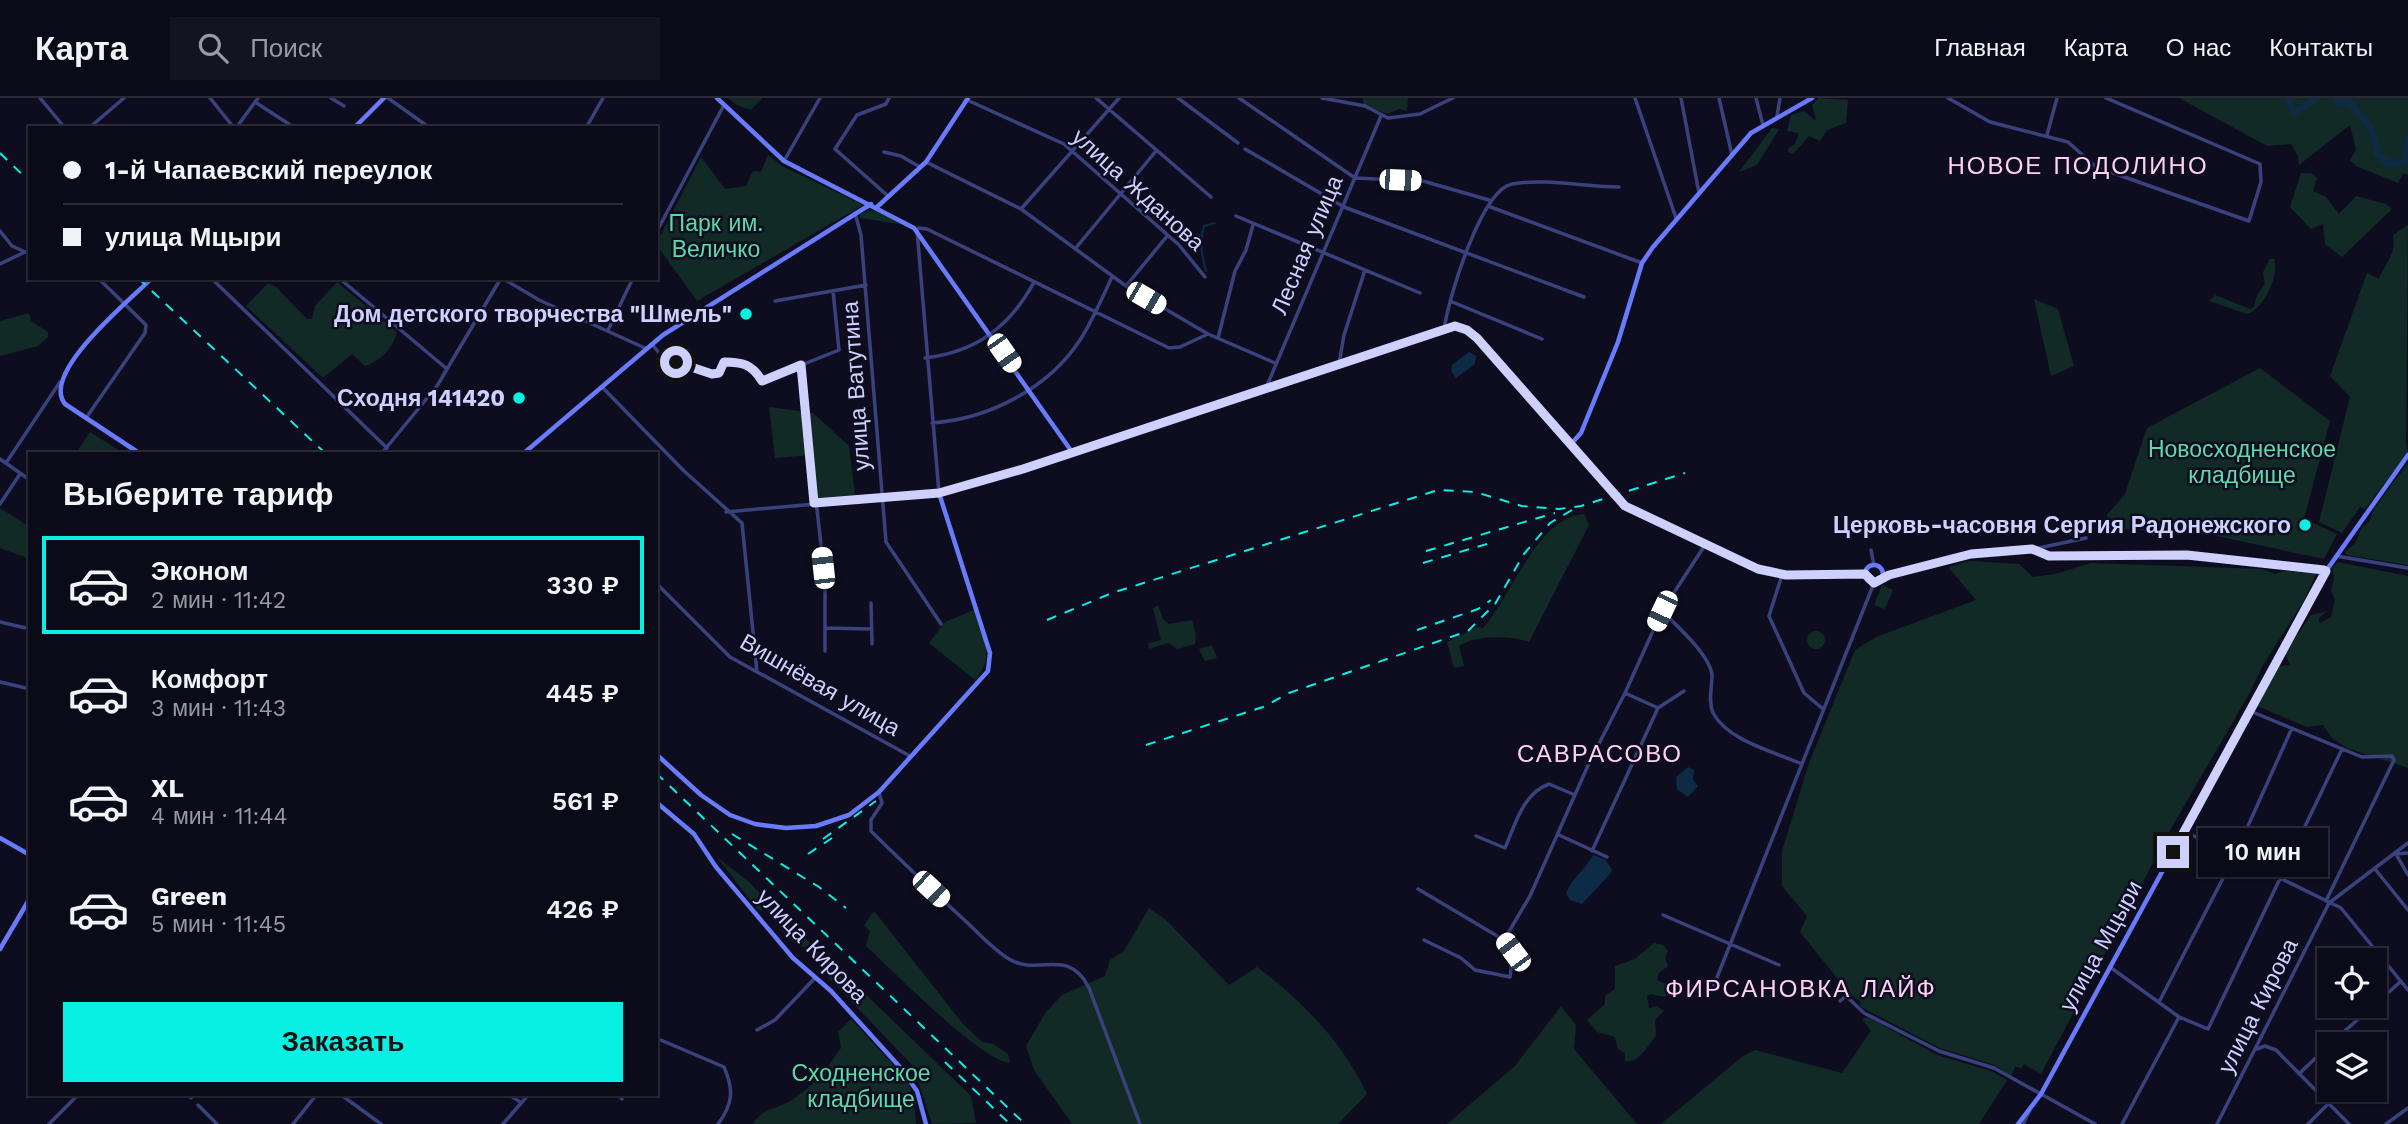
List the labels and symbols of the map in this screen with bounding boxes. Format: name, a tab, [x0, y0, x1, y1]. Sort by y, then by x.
street label: улица Жданова	[1066, 124, 1210, 257]
district label: НОВОЕ ПОДОЛИНО	[1947, 152, 2209, 180]
car	[1379, 169, 1422, 191]
street label: Лесная улица	[1266, 171, 1349, 319]
park label: Парк им. Величко	[669, 210, 763, 263]
car	[1123, 278, 1170, 318]
street label: улица Ватутина	[837, 300, 875, 472]
place label: Дом детского творчества "Шмель"	[334, 301, 732, 328]
marker: Дом детского творчества "Шмель"	[738, 306, 754, 322]
car	[984, 330, 1025, 376]
route start	[660, 346, 692, 378]
place label: Сходня 141420	[337, 385, 505, 412]
marker: Сходня 141420	[511, 390, 527, 406]
park label: Новосходненское кладбище	[2148, 436, 2336, 489]
place label: Церковь-часовня Сергия Радонежского	[1833, 512, 2291, 539]
marker: Церковь-часовня Сергия Радонежского	[2297, 517, 2313, 533]
car	[811, 546, 836, 590]
car	[1644, 588, 1681, 634]
street label: Вишнёвая улица	[735, 628, 905, 742]
district label: САВРАСОВО	[1517, 740, 1683, 768]
callout: 10 мин	[2198, 828, 2327, 876]
route end	[2157, 836, 2189, 868]
car	[909, 867, 954, 911]
street label: улица Мцыри	[2054, 876, 2148, 1016]
street label: улица Кирова	[751, 884, 873, 1009]
car	[1492, 929, 1535, 975]
street label: улица Кирова	[2212, 934, 2304, 1078]
district label: ФИРСАНОВКА ЛАЙФ	[1665, 975, 1937, 1003]
park label: Сходненское кладбище	[791, 1060, 931, 1113]

